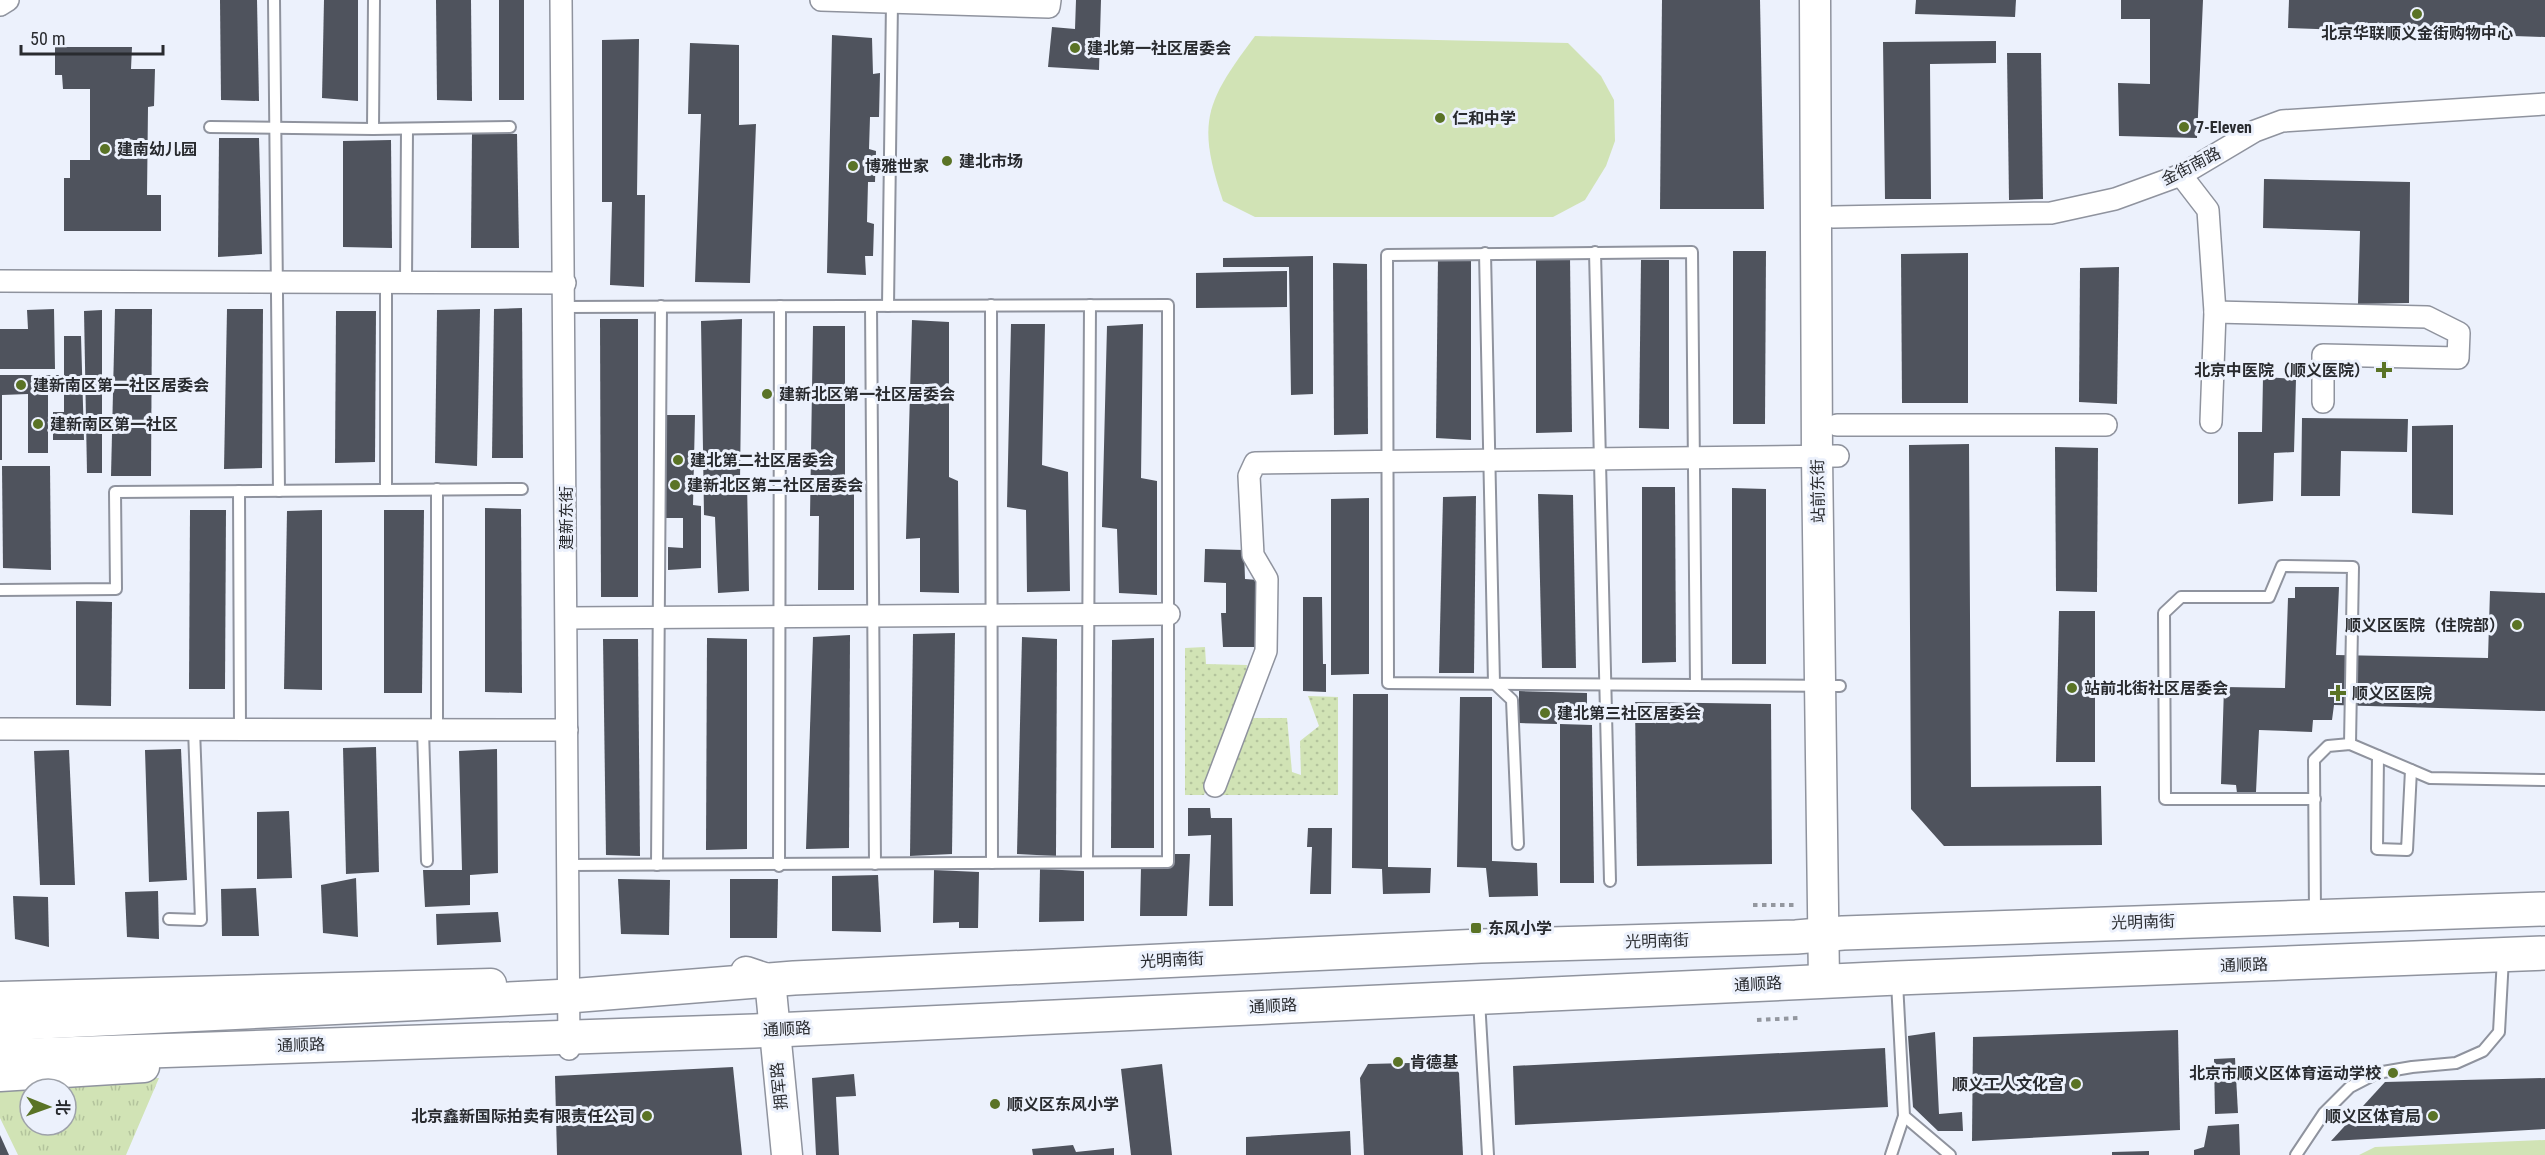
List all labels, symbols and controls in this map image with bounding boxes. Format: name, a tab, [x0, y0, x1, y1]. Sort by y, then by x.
marker: 北京华联顺义金街购物中心	[2410, 7, 2424, 21]
scale bar	[21, 18, 164, 56]
place label: 北京华联顺义金街购物中心	[2321, 24, 2513, 43]
text: 50 m	[30, 28, 65, 49]
place label: 建北第一社区居委会	[1087, 39, 1231, 58]
marker: 建北第一社区居委会	[1068, 41, 1082, 55]
place label: 仁和中学	[1452, 109, 1516, 128]
marker: 仁和中学	[1433, 111, 1447, 125]
place label: 7-Eleven	[2196, 118, 2252, 137]
marker: 7-Eleven	[2177, 120, 2191, 134]
place label: 建南幼儿园	[117, 140, 197, 159]
marker: 建南幼儿园	[98, 142, 112, 156]
street label: 金街南路	[2158, 143, 2224, 189]
place label: 建北市场	[959, 152, 1023, 171]
marker: 建北市场	[940, 154, 954, 168]
place label: 博雅世家	[865, 157, 929, 176]
marker: 博雅世家	[846, 159, 860, 173]
place label: 北京中医院（顺义医院）	[2194, 361, 2370, 380]
marker: 北京中医院（顺义医院）	[2375, 361, 2393, 379]
place label: 建新南区第一社区居委会	[33, 376, 209, 395]
marker: 建新南区第一社区居委会	[14, 378, 28, 392]
place label: 建新北区第一社区居委会	[779, 385, 955, 404]
marker: 建新北区第一社区居委会	[760, 387, 774, 401]
place label: 建新南区第一社区	[50, 415, 178, 434]
marker: 建新南区第一社区	[31, 417, 45, 431]
place label: 建北第二社区居委会	[690, 451, 834, 470]
marker: 建北第二社区居委会	[671, 453, 685, 467]
street label: 站前东街	[1808, 459, 1828, 523]
place label: 建新北区第二社区居委会	[687, 476, 863, 495]
marker: 建新北区第二社区居委会	[668, 478, 682, 492]
street label: 建新东街	[557, 486, 576, 550]
place label: 顺义区医院（住院部）	[2345, 616, 2505, 635]
marker: 顺义区医院（住院部）	[2510, 618, 2524, 632]
place label: 站前北街社区居委会	[2084, 679, 2228, 698]
marker: 站前北街社区居委会	[2065, 681, 2079, 695]
marker: 顺义区医院	[2329, 684, 2347, 702]
place label: 顺义区医院	[2352, 684, 2432, 703]
place label: 建北第三社区居委会	[1557, 704, 1701, 723]
marker: 建北第三社区居委会	[1538, 706, 1552, 720]
street label: 光明南街	[2111, 911, 2175, 933]
place label: 东风小学	[1488, 919, 1552, 938]
marker: 东风小学	[1469, 921, 1483, 935]
street label: 光明南街	[1625, 930, 1689, 952]
street label: 光明南街	[1140, 949, 1204, 971]
street label: 通顺路	[2220, 955, 2268, 975]
street label: 通顺路	[1734, 973, 1782, 995]
street label: 通顺路	[1249, 995, 1297, 1017]
street label: 通顺路	[763, 1018, 811, 1040]
street label: 通顺路	[277, 1035, 325, 1055]
place label: 肯德基	[1410, 1053, 1459, 1072]
marker: 肯德基	[1391, 1055, 1405, 1069]
street label: 拥军路	[767, 1061, 791, 1111]
place label: 北京市顺义区体育运动学校	[2189, 1064, 2382, 1083]
marker: 北京市顺义区体育运动学校	[2386, 1066, 2400, 1080]
place label: 顺义工人文化宫	[1952, 1075, 2064, 1094]
north arrow	[18, 1077, 78, 1137]
marker: 顺义工人文化宫	[2069, 1077, 2083, 1091]
place label: 顺义区东风小学	[1007, 1095, 1119, 1114]
marker: 顺义区东风小学	[988, 1097, 1002, 1111]
text: 北	[53, 1099, 72, 1115]
place label: 北京鑫新国际拍卖有限责任公司	[411, 1107, 635, 1126]
place label: 顺义区体育局	[2325, 1107, 2421, 1126]
marker: 北京鑫新国际拍卖有限责任公司	[640, 1109, 654, 1123]
marker: 顺义区体育局	[2426, 1109, 2440, 1123]

